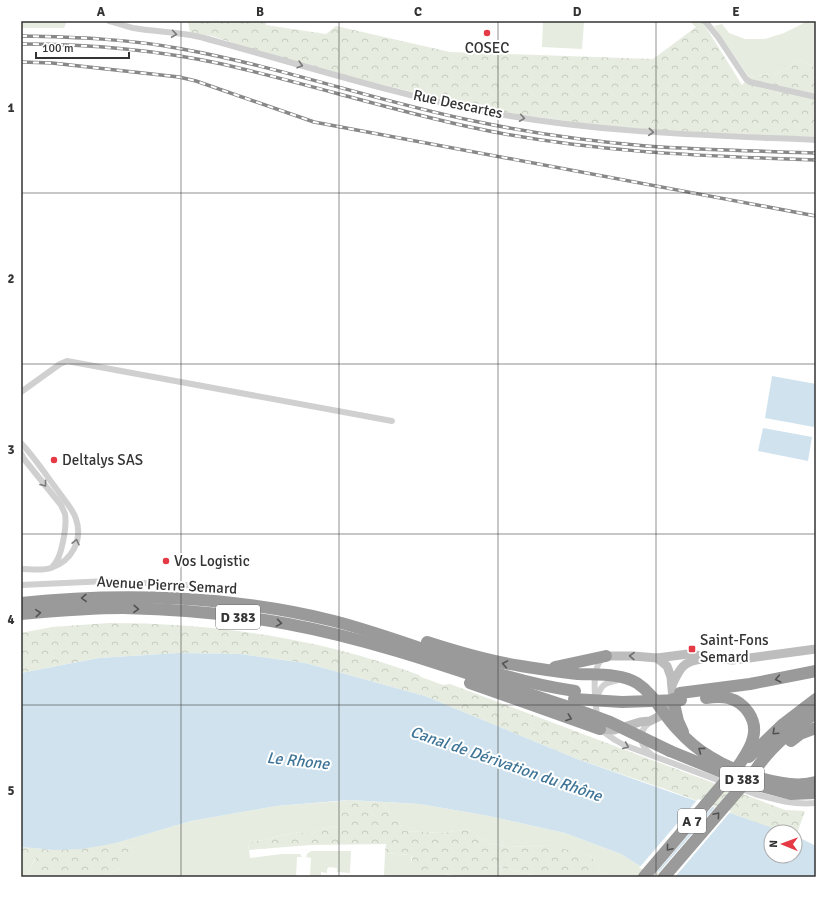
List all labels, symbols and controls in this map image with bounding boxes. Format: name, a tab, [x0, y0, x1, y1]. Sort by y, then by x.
text: A	[97, 4, 106, 20]
text: B	[256, 4, 264, 20]
text: C	[414, 4, 422, 20]
text: D	[573, 4, 582, 20]
text: E	[732, 4, 740, 20]
marker: COSEC	[482, 28, 492, 38]
one-way arrow	[171, 29, 177, 38]
scale bar	[36, 34, 129, 60]
place label: COSEC	[465, 39, 509, 57]
text: 100 m	[42, 41, 74, 56]
one-way arrow	[297, 61, 303, 69]
street label: Rue Descartes	[412, 86, 505, 122]
text: 1	[7, 100, 15, 116]
one-way arrow	[519, 113, 525, 122]
one-way arrow	[648, 128, 654, 137]
text: 2	[7, 271, 15, 287]
text: 3	[7, 442, 15, 458]
place label: Deltalys SAS	[62, 451, 143, 469]
marker: Deltalys SAS	[49, 455, 59, 465]
one-way arrow	[39, 479, 46, 486]
one-way arrow	[72, 538, 80, 545]
place label: Vos Logistic	[174, 552, 250, 570]
marker: Vos Logistic	[161, 556, 171, 566]
street label: Avenue Pierre Semard	[96, 572, 238, 598]
one-way arrow	[81, 594, 87, 602]
one-way arrow	[133, 604, 139, 613]
road number: D 383	[216, 605, 260, 629]
one-way arrow	[35, 608, 41, 617]
text: 4	[7, 612, 15, 628]
one-way arrow	[276, 618, 282, 627]
place label: Saint-Fons Semard	[700, 631, 769, 666]
marker: Saint-Fons Semard	[687, 644, 697, 654]
one-way arrow	[629, 652, 635, 660]
one-way arrow	[502, 660, 508, 668]
one-way arrow	[775, 674, 781, 683]
one-way arrow	[565, 713, 572, 721]
water label: Canal de Dérivation du Rhône	[408, 722, 605, 807]
one-way arrow	[772, 727, 779, 734]
one-way arrow	[621, 741, 629, 749]
water label: Le Rhone	[266, 748, 331, 774]
one-way arrow	[698, 748, 705, 755]
road number: D 383	[720, 767, 764, 791]
text: 5	[7, 783, 15, 799]
road number: A 7	[678, 809, 706, 833]
one-way arrow	[712, 813, 719, 820]
north arrow	[763, 824, 803, 864]
text: N	[767, 840, 780, 848]
one-way arrow	[666, 843, 673, 851]

